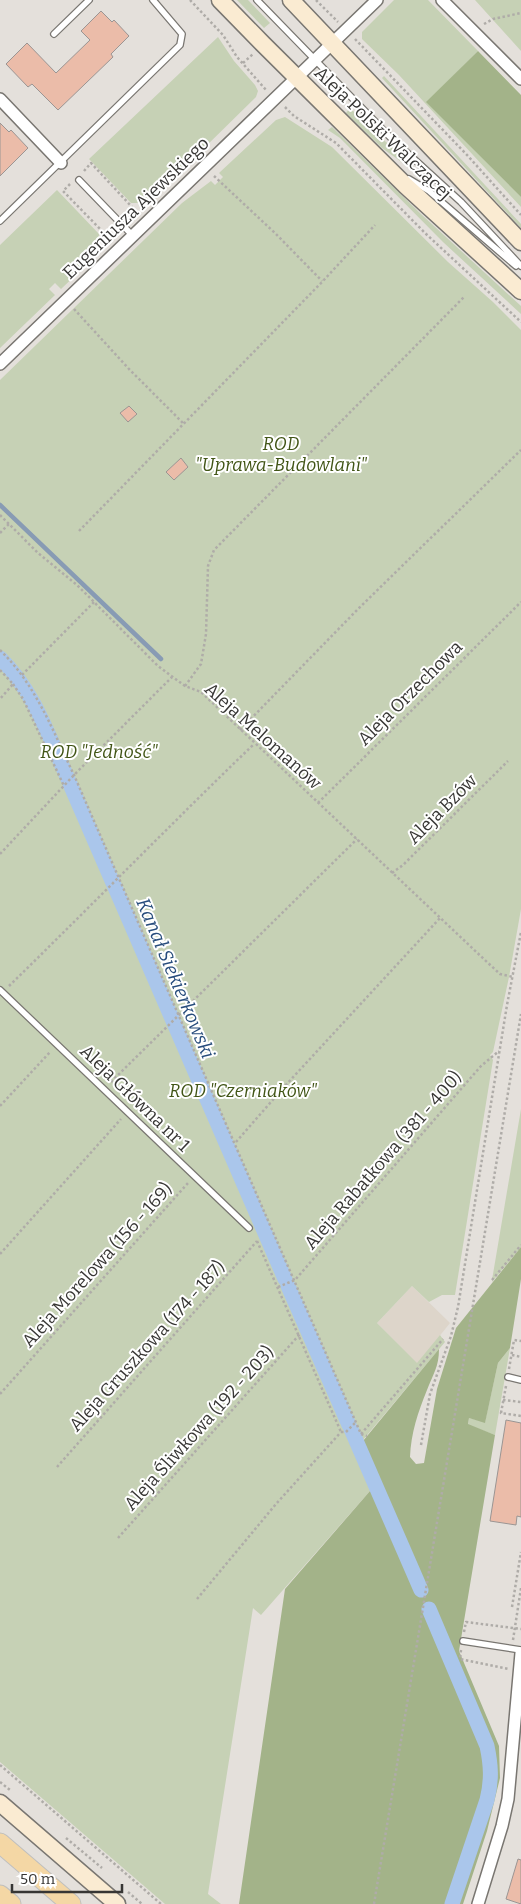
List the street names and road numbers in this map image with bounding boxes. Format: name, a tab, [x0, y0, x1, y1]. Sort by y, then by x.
street label: Aleja Polski Walczącej	[310, 62, 456, 204]
street label: Eugeniusza Ajewskiego	[58, 132, 214, 284]
street label: Aleja Orzechowa	[353, 636, 467, 750]
street label: Aleja Melomanów	[200, 678, 326, 795]
street label: Aleja Bzów	[402, 769, 482, 849]
street label: Aleja Główna nr 1	[75, 1040, 195, 1157]
street label: Aleja Rabatkowa (381 - 400)	[300, 1066, 466, 1254]
street label: Aleja Morelowa (156 - 169)	[17, 1178, 177, 1352]
street label: Aleja Gruszkowa (174 - 187)	[64, 1256, 230, 1436]
street label: Aleja Śliwkowa (192 - 203)	[119, 1341, 279, 1515]

